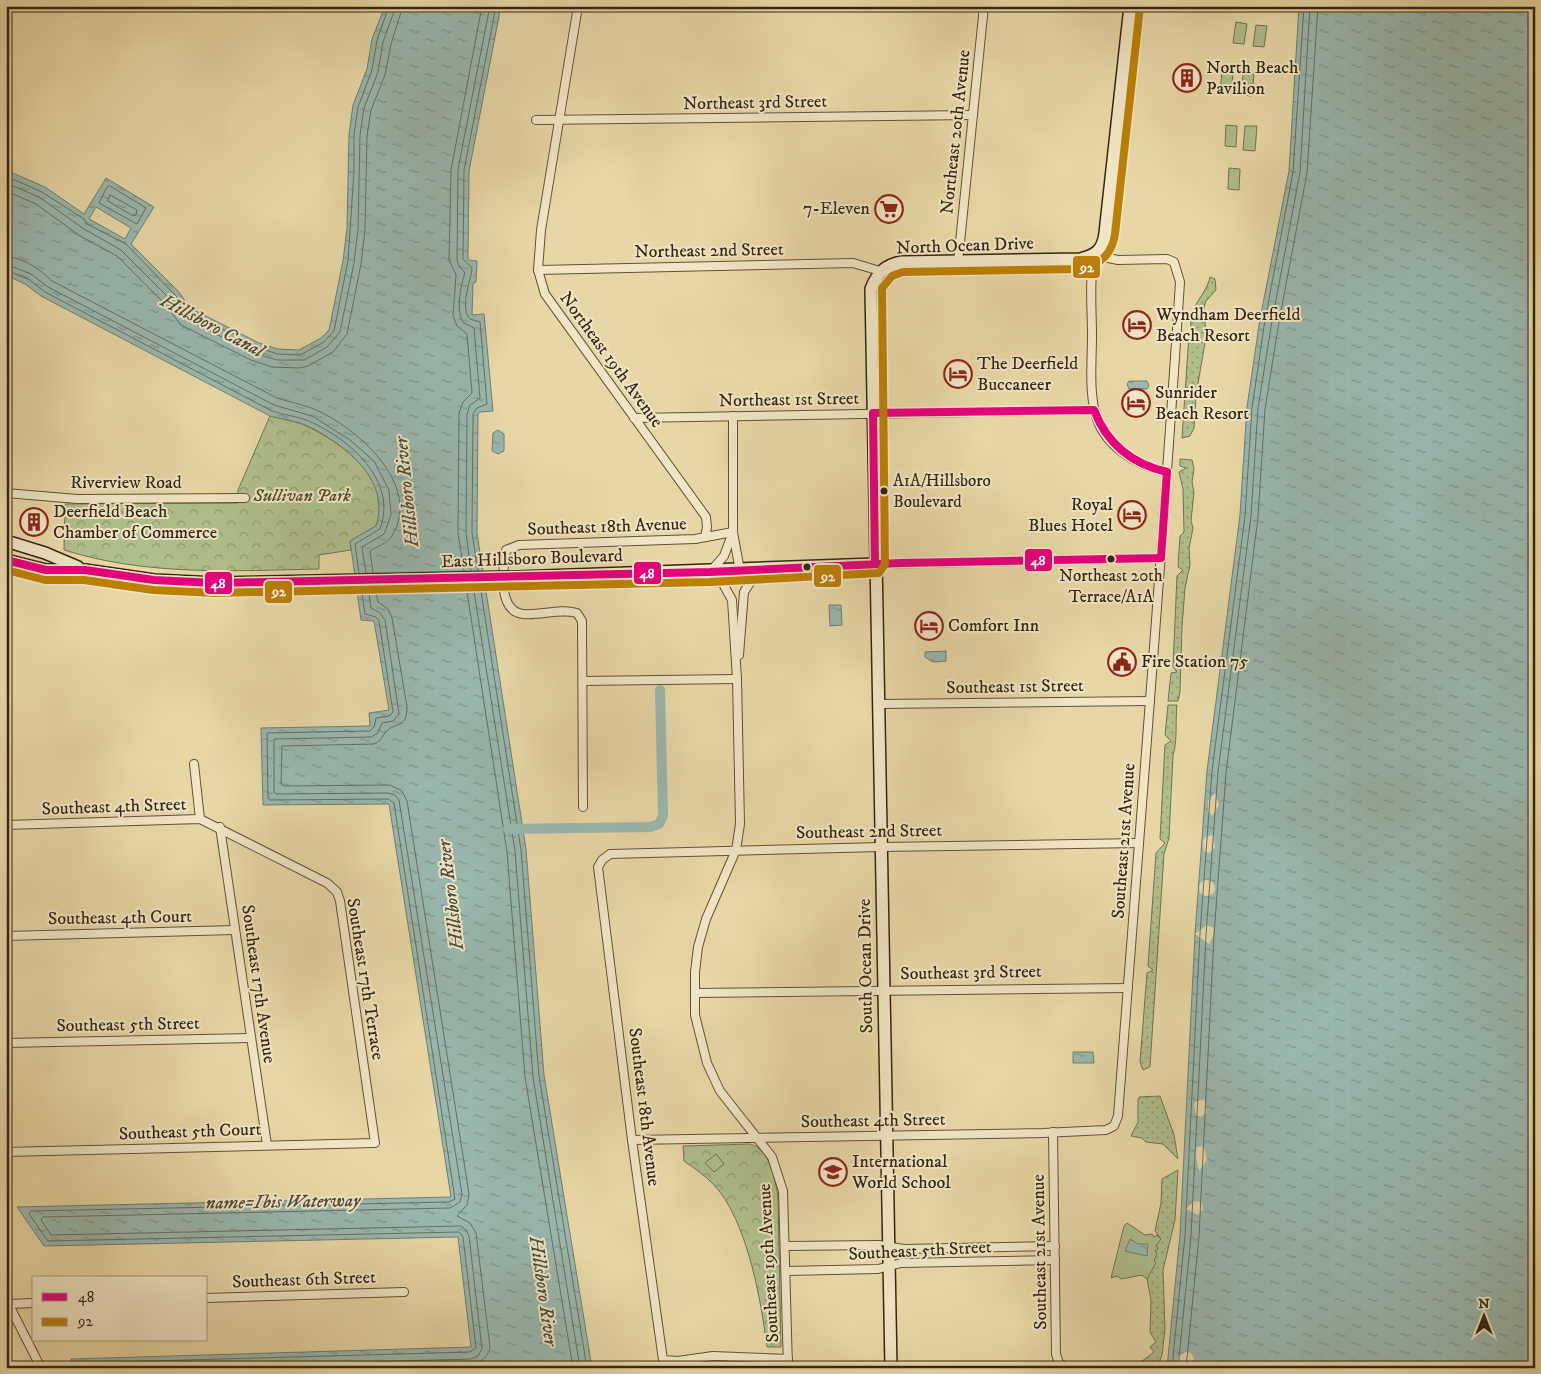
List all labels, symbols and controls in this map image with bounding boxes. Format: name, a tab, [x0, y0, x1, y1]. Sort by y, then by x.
street label: Northeast 20th Avenue	[936, 49, 976, 215]
place label: North Beach Pavilion	[1206, 57, 1299, 100]
building icon: North Beach Pavilion	[1172, 63, 1202, 93]
street label: Northeast 3rd Street	[683, 91, 828, 115]
supermarket icon: 7-Eleven	[874, 194, 904, 224]
place label: 7-Eleven	[803, 198, 871, 220]
street label: North Ocean Drive	[896, 233, 1034, 259]
street label: Northeast 2nd Street	[634, 239, 784, 263]
line badge: 92	[1072, 255, 1101, 279]
text: 92	[1079, 259, 1095, 277]
street label: Northeast 19th Avenue	[554, 288, 668, 432]
water label: Hillsboro Canal	[156, 289, 269, 364]
place label: Wyndham Deerfield Beach Resort	[1155, 304, 1300, 347]
hotel icon: Wyndham Deerfield Beach Resort	[1122, 310, 1152, 340]
place label: The Deerfield Buccaneer	[977, 353, 1078, 396]
hotel icon: The Deerfield Buccaneer	[943, 359, 973, 389]
place label: Sunrider Beach Resort	[1155, 382, 1249, 425]
street label: Northeast 1st Street	[719, 388, 860, 412]
hotel icon: Sunrider Beach Resort	[1121, 388, 1151, 418]
water label: Hillsboro River	[390, 434, 424, 549]
place label: A1A/Hillsboro Boulevard	[893, 470, 991, 513]
street label: Riverview Road	[70, 472, 182, 494]
park label: Sullivan Park	[252, 485, 351, 507]
marker: A1A/Hillsboro Boulevard	[879, 486, 889, 496]
place label: Royal Blues Hotel	[1028, 494, 1114, 537]
hotel icon: Royal Blues Hotel	[1117, 500, 1147, 530]
place label: Deerfield Beach Chamber of Commerce	[53, 501, 217, 544]
building icon: Deerfield Beach Chamber of Commerce	[19, 507, 49, 537]
street label: Southeast 18th Avenue	[527, 513, 687, 541]
street label: East Hillsboro Boulevard	[441, 545, 623, 573]
line badge: 48	[1024, 548, 1053, 572]
text: 48	[1029, 552, 1046, 570]
marker: Northeast 20th Terrace/A1A	[1106, 554, 1116, 564]
line badge: 48	[633, 561, 662, 585]
unlabelled marker	[802, 562, 812, 572]
line badge: 92	[813, 564, 842, 588]
text: 48	[638, 565, 655, 583]
place label: Northeast 20th Terrace/A1A	[1059, 565, 1163, 608]
text: 92	[820, 568, 836, 586]
line badge: 48	[204, 571, 233, 595]
text: 48	[209, 575, 226, 593]
line badge: 92	[264, 580, 293, 604]
text: 92	[271, 583, 287, 601]
hotel icon: Comfort Inn	[914, 611, 944, 641]
place label: Comfort Inn	[948, 615, 1040, 637]
public building icon: Fire Station 75	[1107, 647, 1137, 677]
place label: Fire Station 75	[1141, 651, 1248, 673]
street label: Southeast 1st Street	[946, 675, 1084, 699]
street label: Southeast 21st Avenue	[1108, 763, 1140, 919]
street label: Southeast 4th Street	[41, 793, 187, 821]
street label: Southeast 2nd Street	[796, 820, 943, 844]
water label: Hillsboro River	[433, 836, 469, 952]
street label: Southeast 17th Terrace	[341, 897, 389, 1061]
street label: South Ocean Drive	[854, 898, 878, 1034]
street label: Southeast 17th Avenue	[236, 903, 280, 1065]
street label: Southeast 4th Court	[48, 906, 192, 930]
street label: Southeast 3rd Street	[900, 961, 1042, 985]
street label: Southeast 5th Street	[56, 1013, 200, 1037]
street label: Southeast 18th Avenue	[623, 1027, 665, 1187]
street label: Southeast 4th Street	[800, 1109, 946, 1133]
street label: Southeast 5th Court	[118, 1119, 262, 1145]
place label: International World School	[851, 1151, 951, 1194]
school or university icon: International World School	[818, 1157, 848, 1187]
street label: Southeast 21st Avenue	[1028, 1174, 1052, 1330]
street label: Southeast 19th Avenue	[754, 1183, 784, 1343]
water label: name=Ibis Waterway	[205, 1189, 362, 1215]
water label: Hillsboro River	[524, 1234, 562, 1350]
street label: Southeast 5th Street	[848, 1236, 992, 1266]
street label: Southeast 6th Street	[232, 1266, 376, 1294]
legend	[32, 1276, 208, 1342]
text: 48	[78, 1288, 94, 1307]
north arrow	[1458, 1292, 1508, 1342]
text: N	[1478, 1295, 1490, 1313]
text: 92	[77, 1312, 93, 1331]

